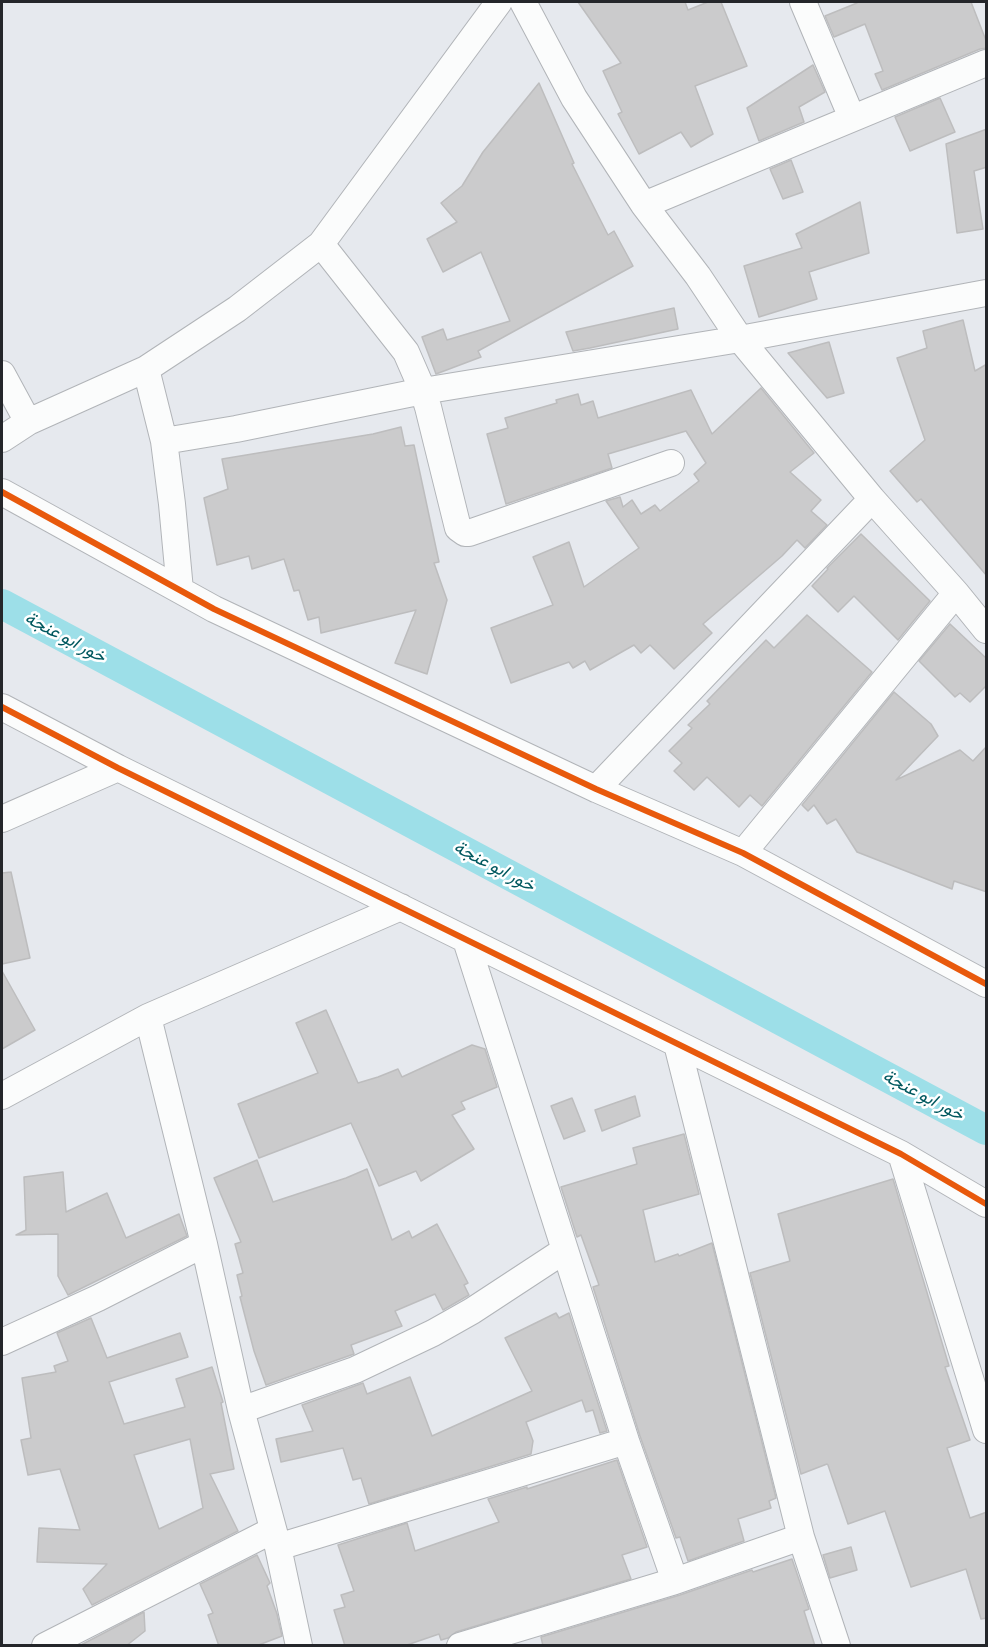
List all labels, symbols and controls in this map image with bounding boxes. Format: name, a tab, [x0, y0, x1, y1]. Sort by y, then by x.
water label: خور ابو عنجة	[21, 608, 109, 668]
water label: خور ابو عنجة	[450, 837, 538, 897]
water label: خور ابو عنجة	[879, 1066, 967, 1126]

